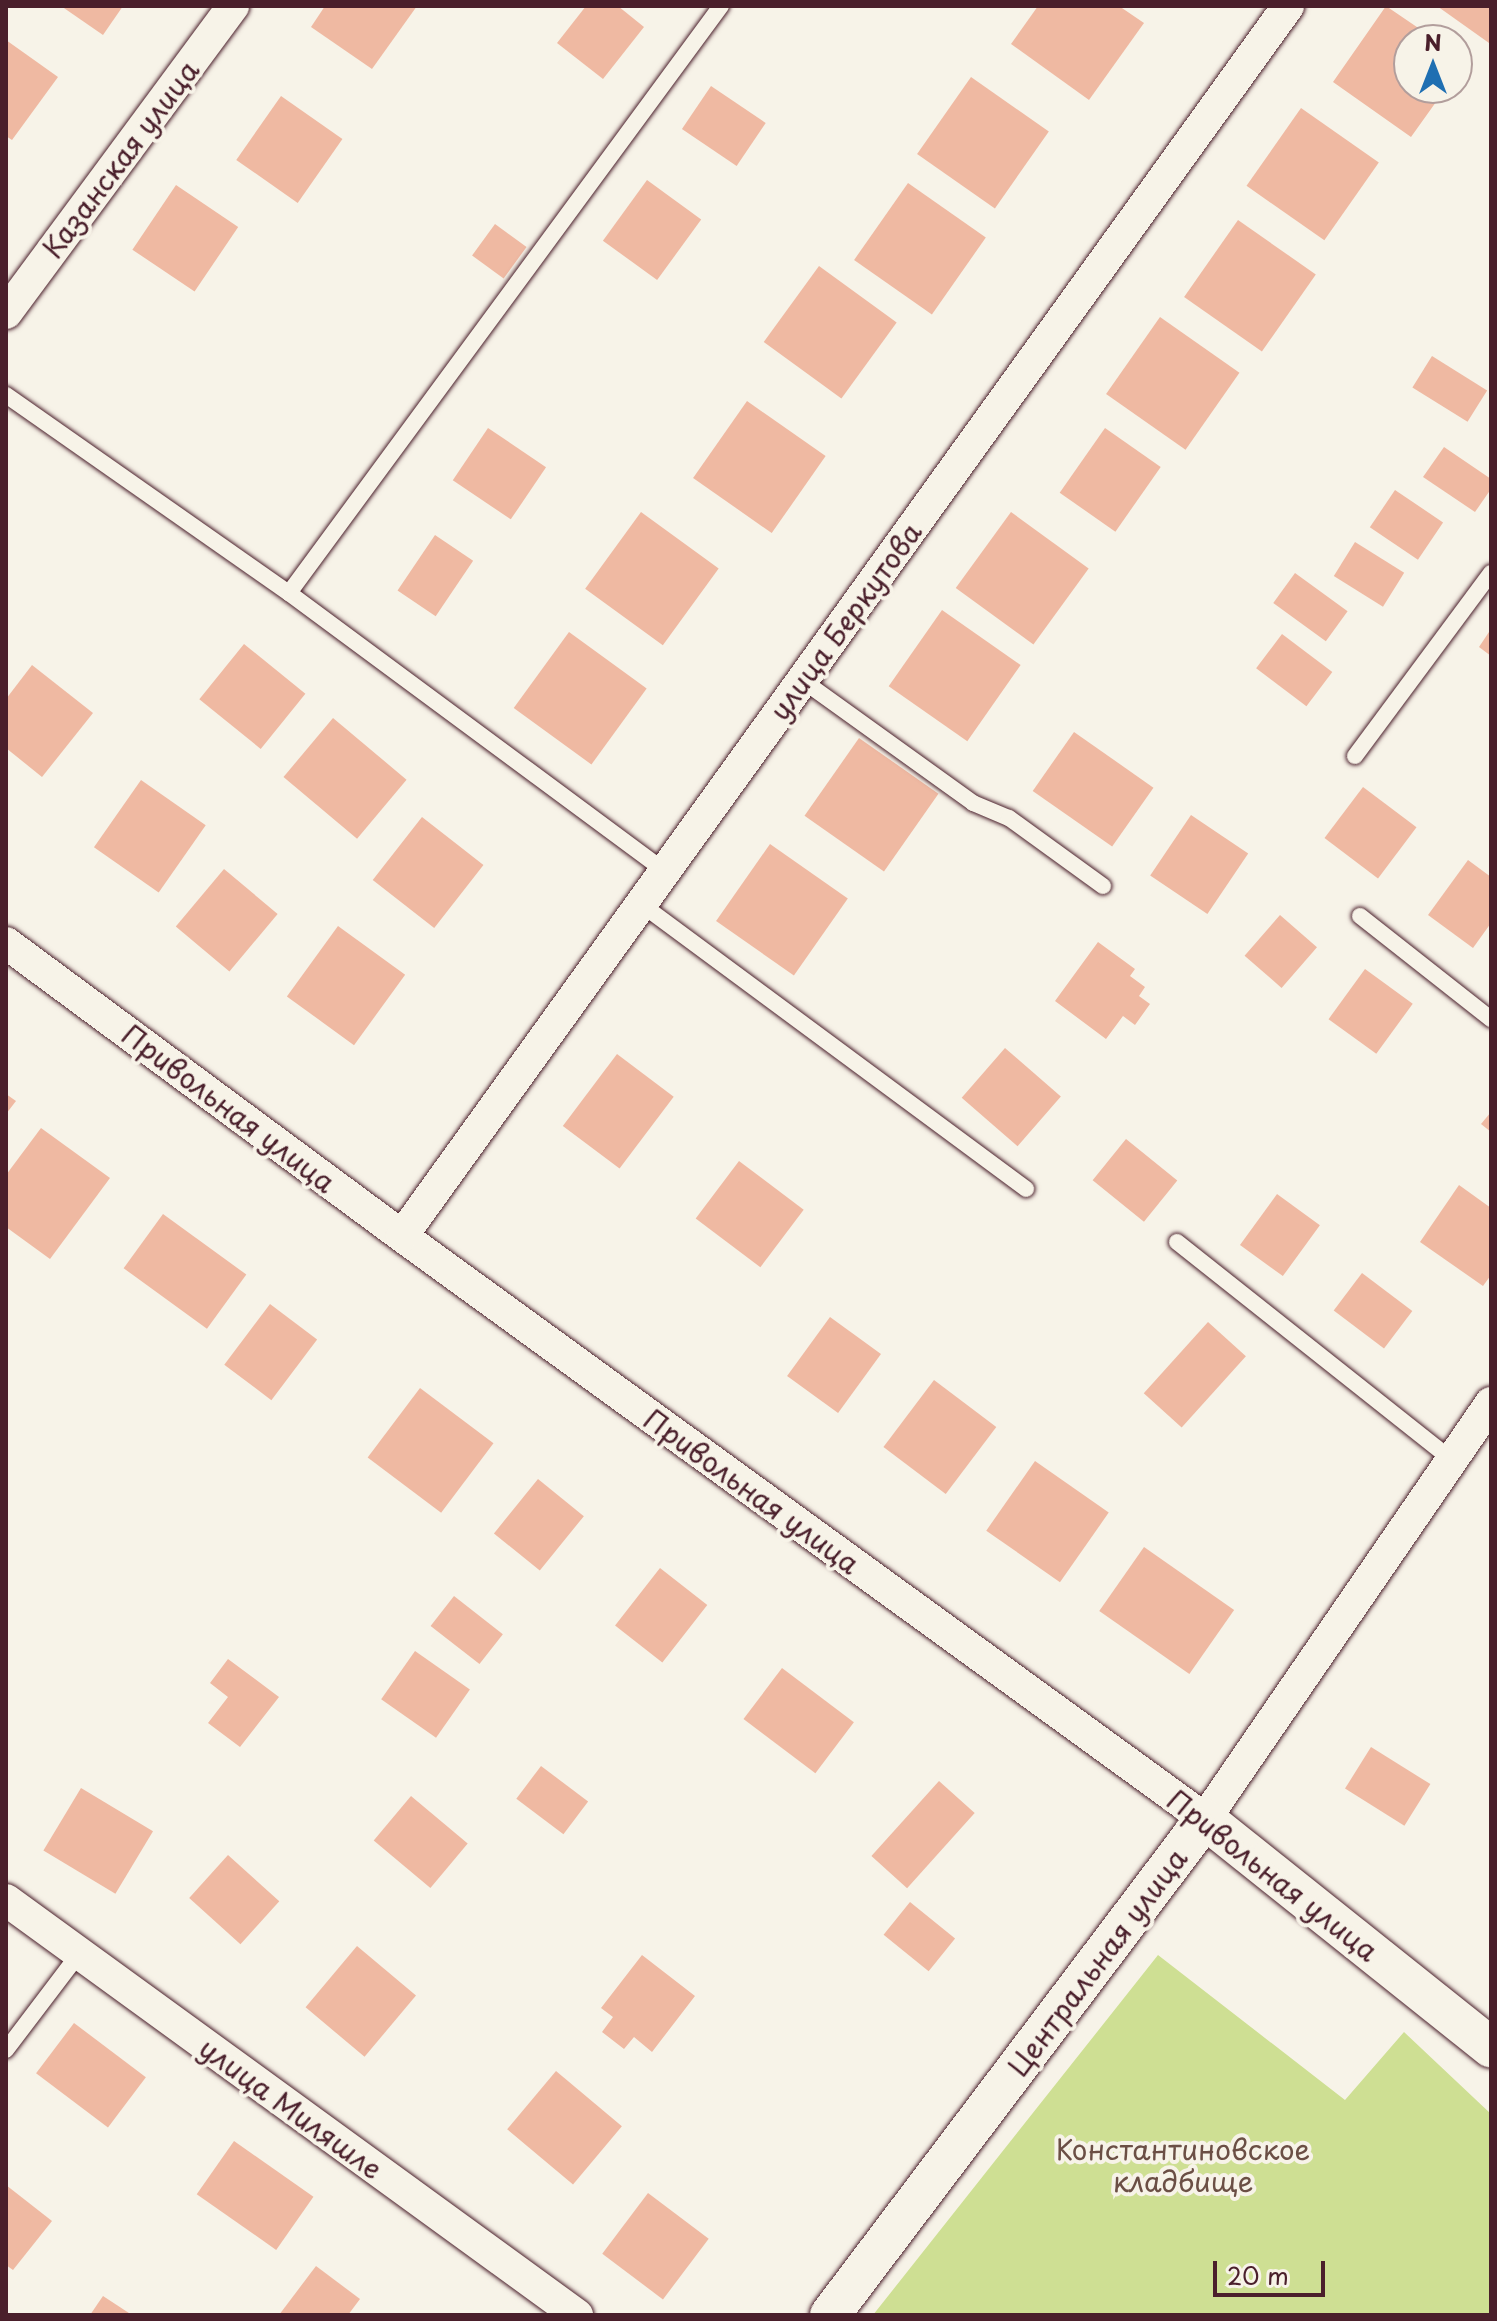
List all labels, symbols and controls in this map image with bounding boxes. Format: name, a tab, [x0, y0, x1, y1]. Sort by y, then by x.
north arrow	[1393, 24, 1473, 104]
text: N	[1424, 25, 1442, 58]
street label: Казанская улица	[34, 53, 206, 265]
street label: улица Беркутова	[762, 515, 928, 727]
street label: Привольная улица	[115, 1016, 343, 1200]
street label: Привольная улица	[637, 1401, 867, 1581]
street label: Привольная улица	[1160, 1782, 1386, 1968]
street label: Центральная улица	[1000, 1842, 1194, 2082]
street label: улица Миляшле	[192, 2030, 390, 2186]
park label: Константиновское кладбище	[1056, 2132, 1310, 2198]
scale bar	[1217, 2245, 1329, 2295]
text: 20 m	[1227, 2257, 1289, 2293]

